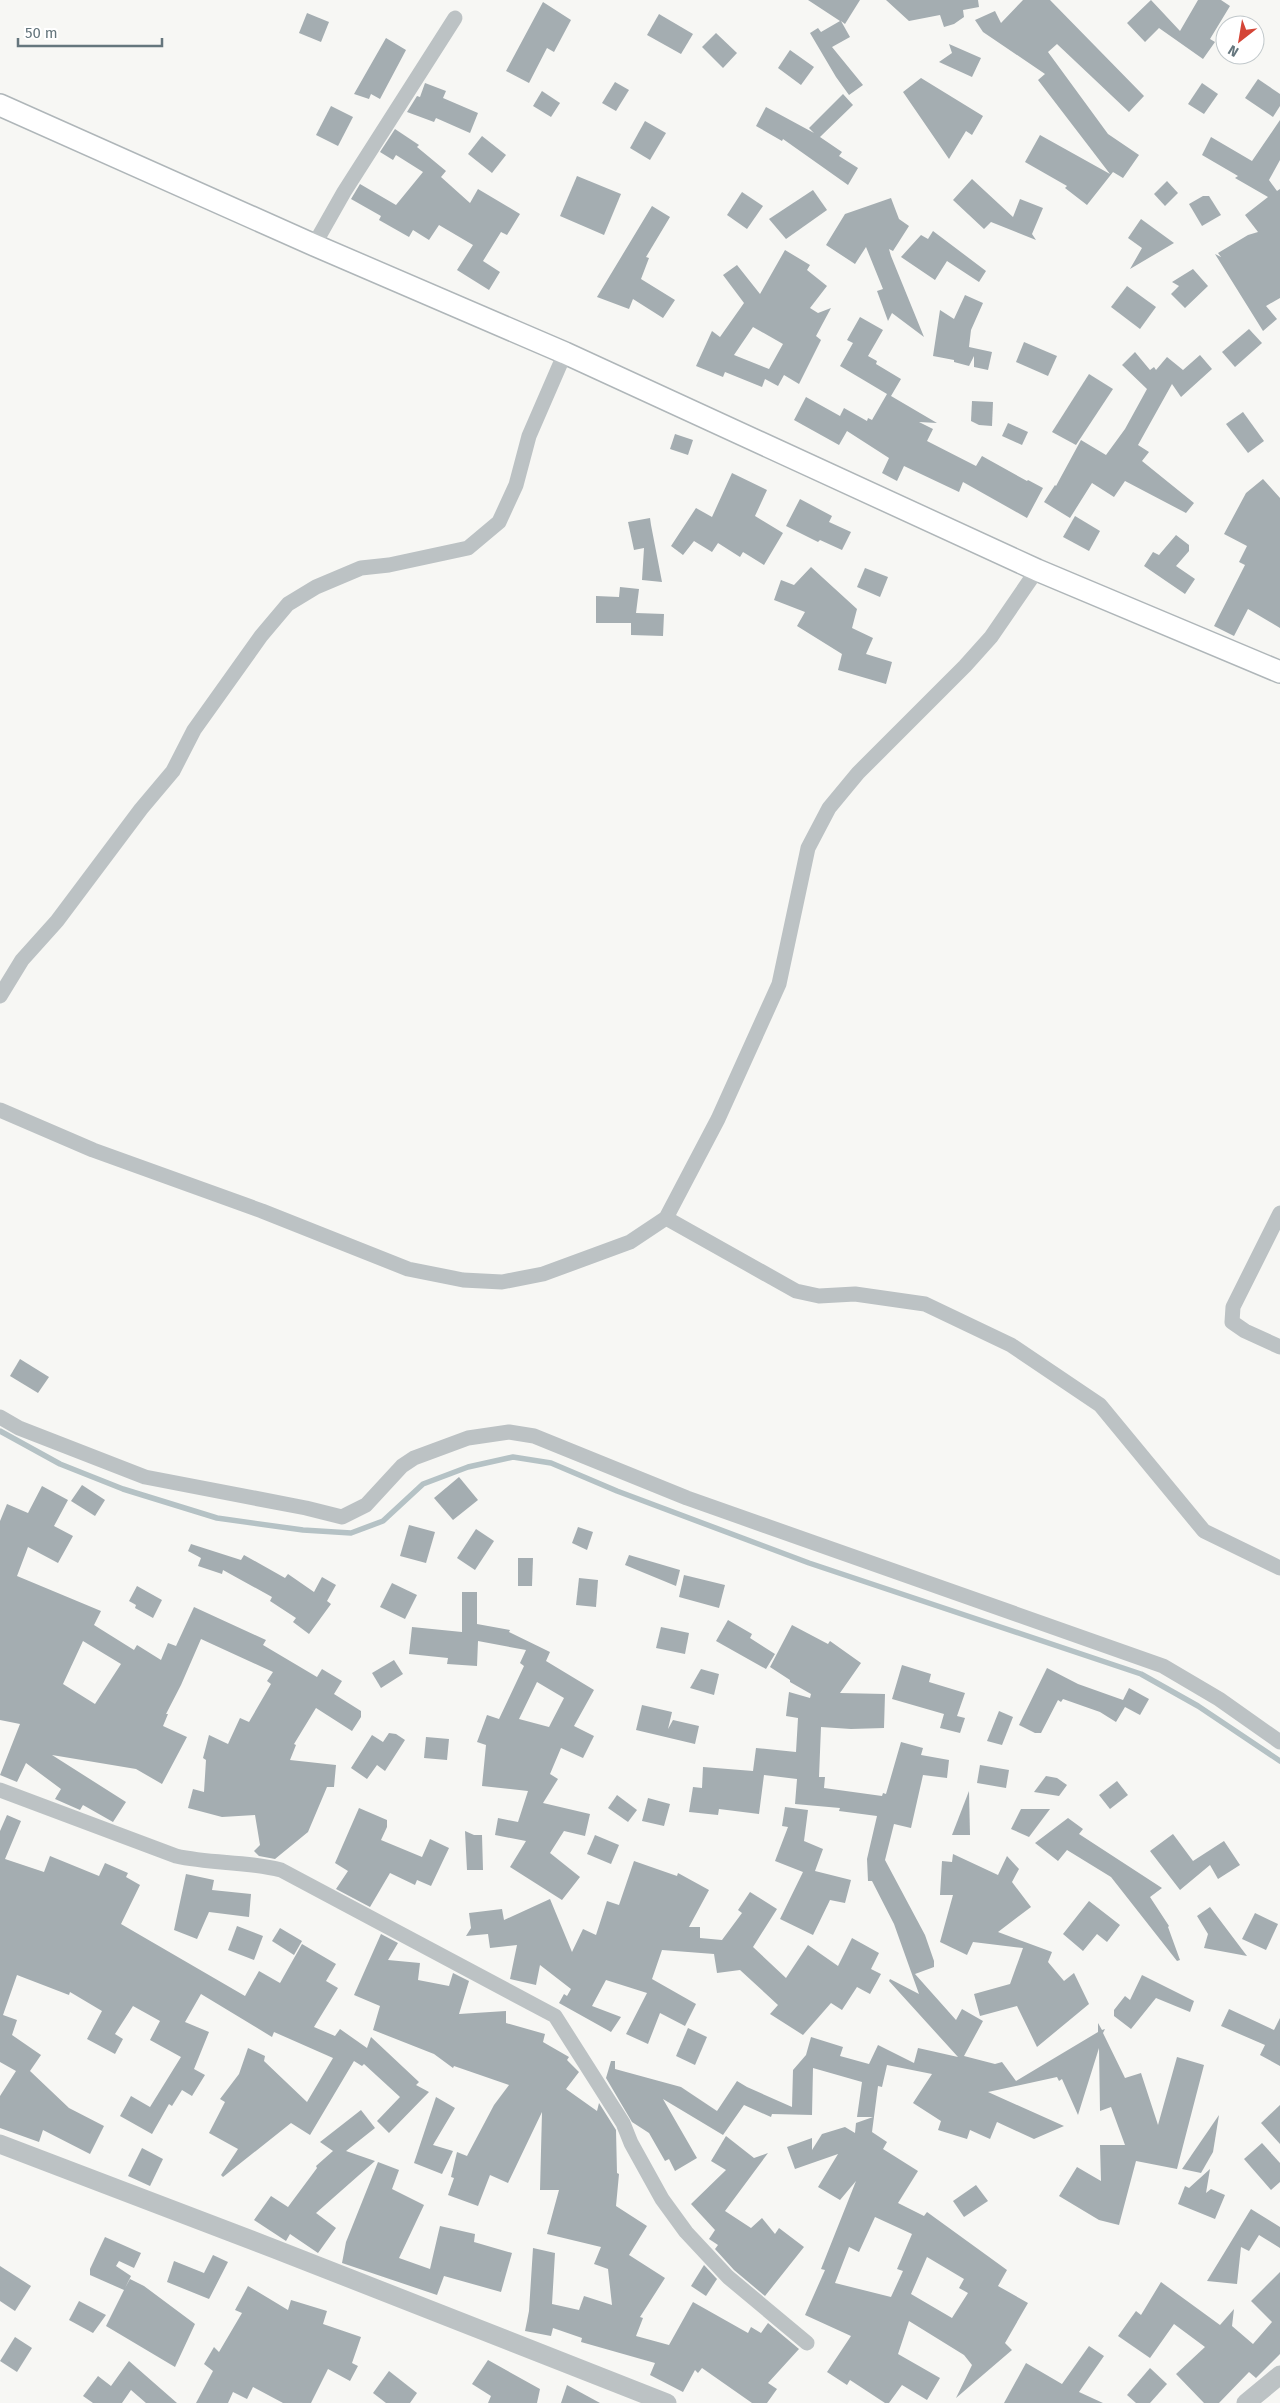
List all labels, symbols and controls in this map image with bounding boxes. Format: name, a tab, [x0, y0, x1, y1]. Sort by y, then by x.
scale bar	[18, 15, 161, 47]
north arrow	[1215, 15, 1265, 65]
text: 50 m	[25, 24, 58, 42]
text: N	[1225, 41, 1242, 60]

